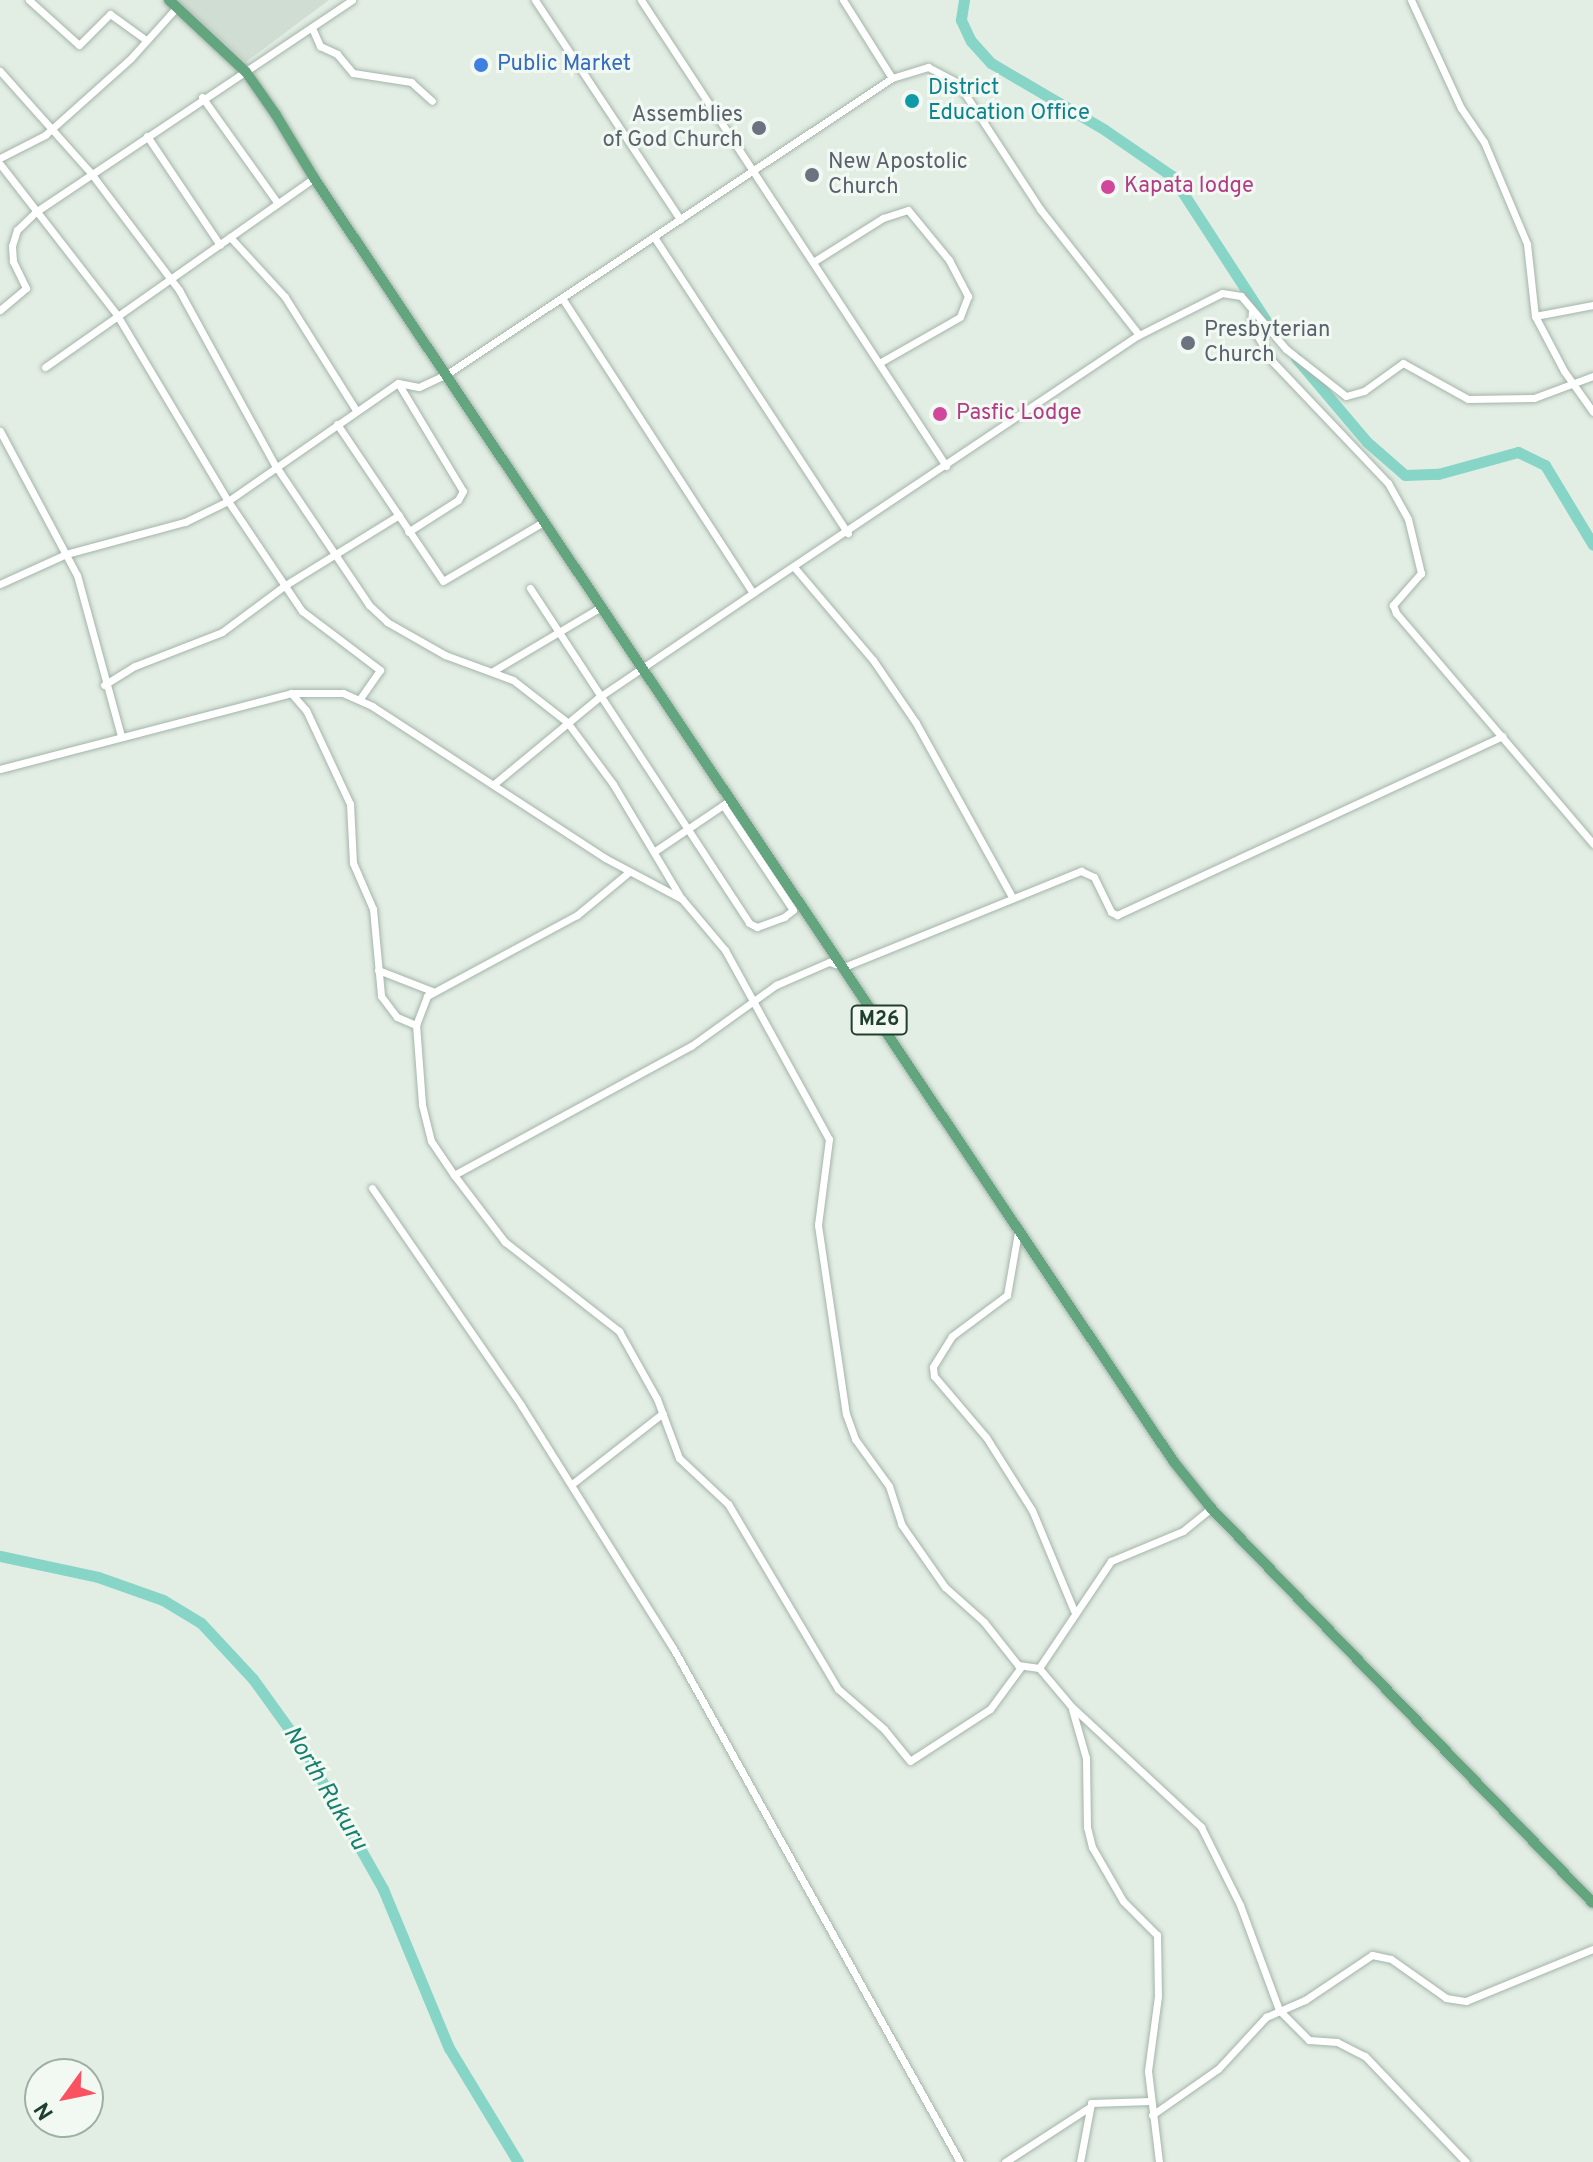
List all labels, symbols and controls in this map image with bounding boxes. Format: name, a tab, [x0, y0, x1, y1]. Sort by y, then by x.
place label: Public Market	[497, 52, 631, 78]
marker: Public Market	[472, 56, 490, 74]
place label: District Education Office	[928, 75, 1090, 126]
marker: District Education Office	[903, 92, 921, 110]
place label: Assemblies of God Church	[603, 102, 743, 154]
marker: Assemblies of God Church	[750, 119, 768, 137]
place label: New Apostolic Church	[828, 149, 969, 200]
marker: New Apostolic Church	[803, 166, 821, 184]
place label: Kapata lodge	[1124, 174, 1254, 200]
marker: Kapata lodge	[1099, 178, 1117, 196]
place label: Presbyterian Church	[1204, 317, 1330, 368]
marker: Presbyterian Church	[1179, 334, 1197, 352]
place label: Pasfic Lodge	[956, 401, 1082, 427]
marker: Pasfic Lodge	[931, 405, 949, 423]
road number: M26	[849, 1004, 909, 1036]
water label: North Rukuru	[276, 1722, 372, 1856]
north arrow	[24, 2058, 104, 2138]
text: N	[30, 2096, 61, 2124]

